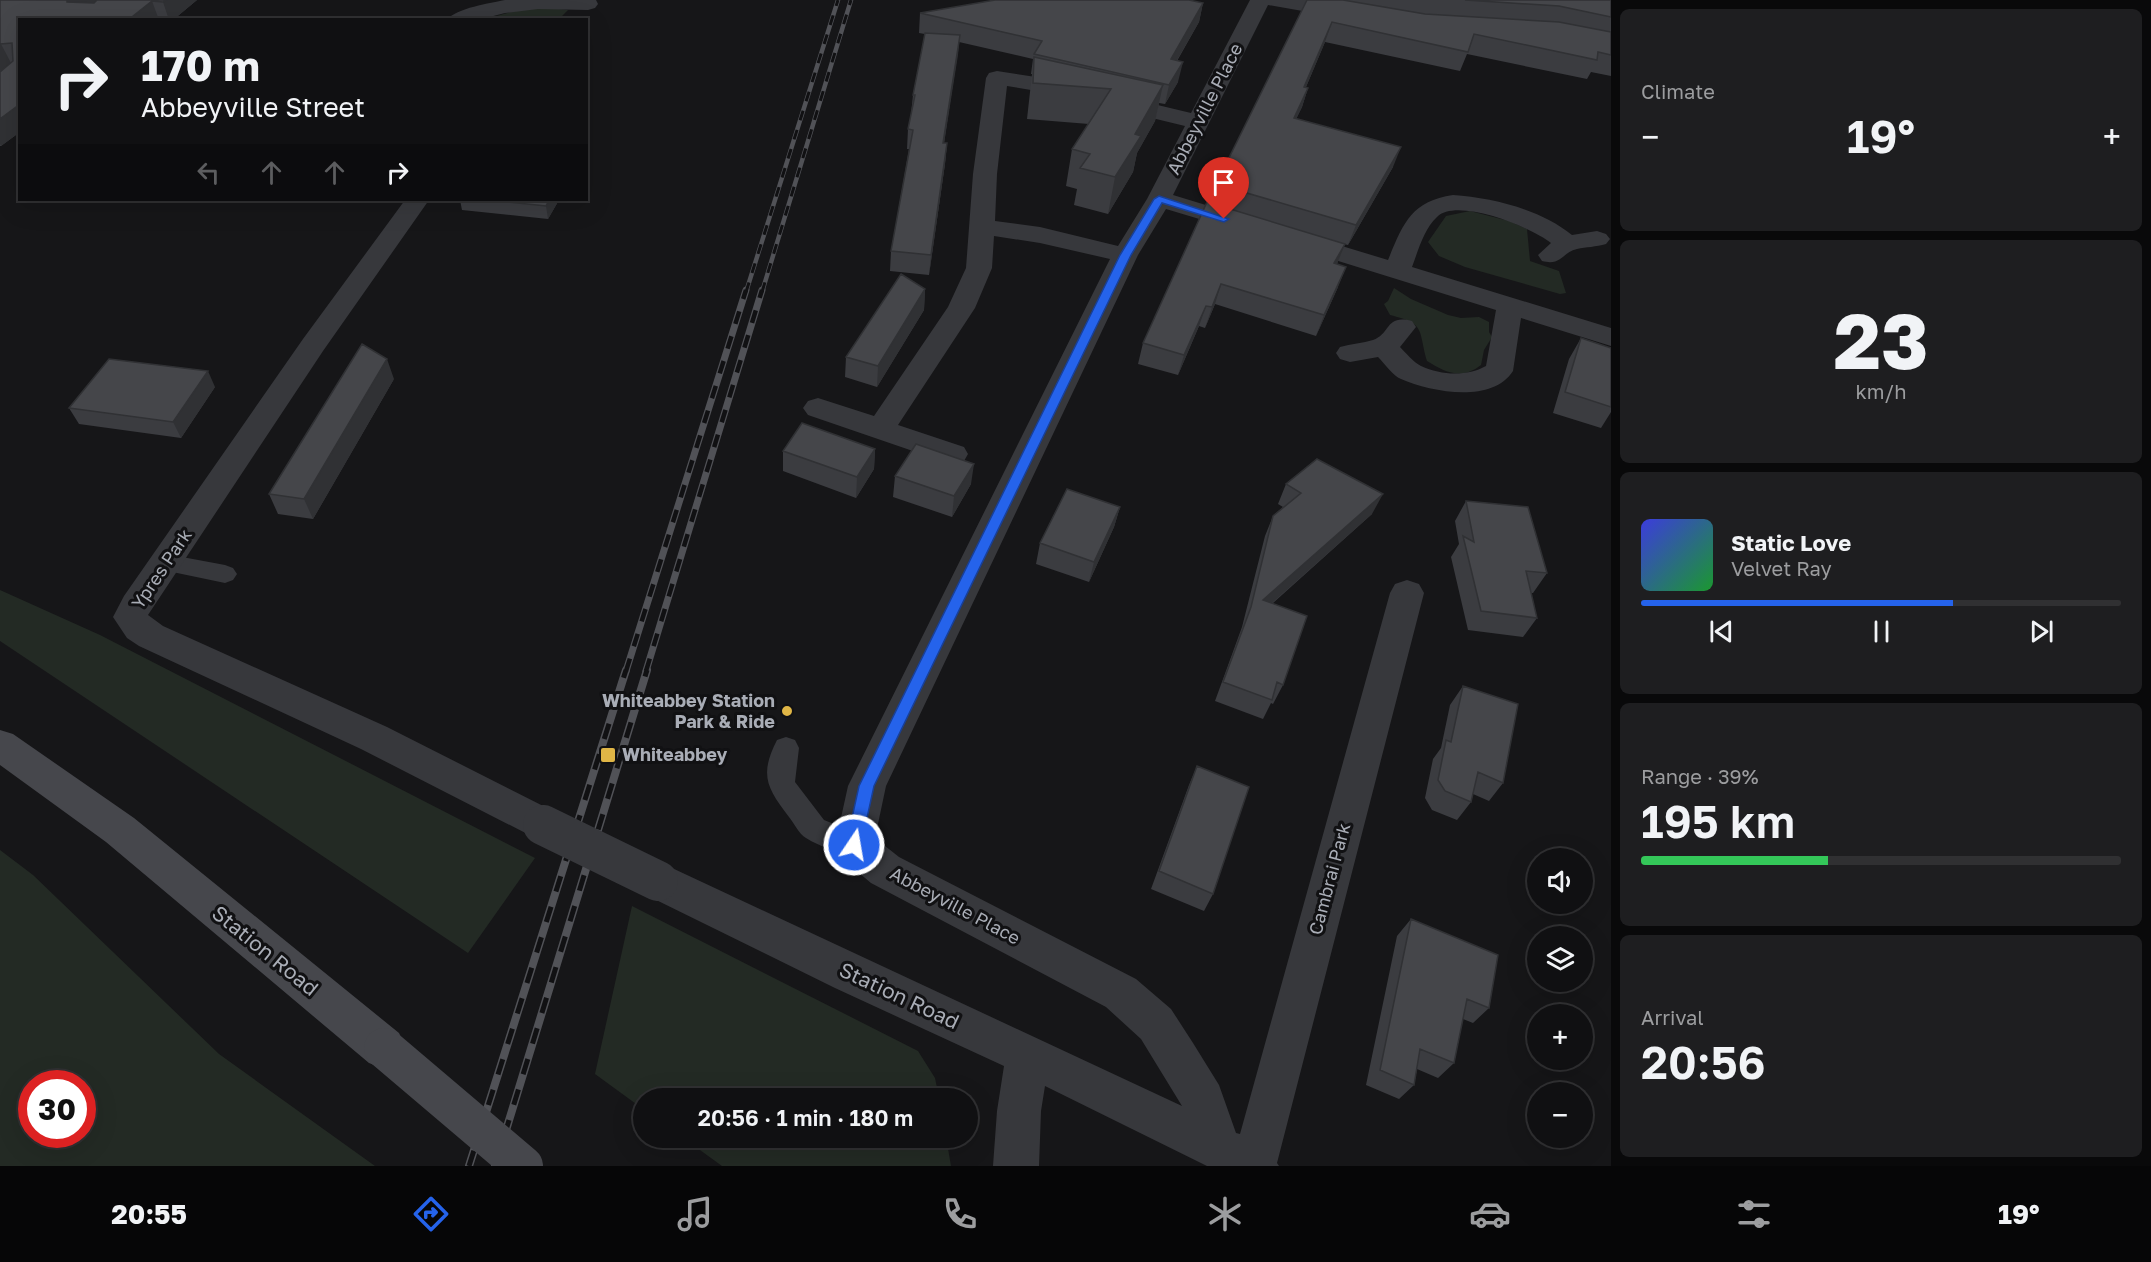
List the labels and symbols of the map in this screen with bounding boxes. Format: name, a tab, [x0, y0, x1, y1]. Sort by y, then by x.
street label: Abbeyville Place	[1162, 39, 1247, 178]
pin	[1198, 157, 1249, 219]
street label: Ypres Park	[126, 524, 196, 613]
place label: Whiteabbey Station Park & Ride	[602, 689, 775, 732]
marker: Whiteabbey Station Park & Ride	[780, 704, 794, 718]
place label: Whiteabbey	[622, 743, 727, 765]
marker: Whiteabbey	[599, 746, 617, 764]
position arrow	[822, 813, 886, 877]
street label: Cambrai Park	[1304, 820, 1355, 937]
street label: Abbeyville Place	[887, 862, 1024, 949]
street label: Station Road	[207, 899, 324, 1001]
street label: Station Road	[835, 956, 964, 1034]
speed limit sign: 30	[18, 1070, 96, 1148]

